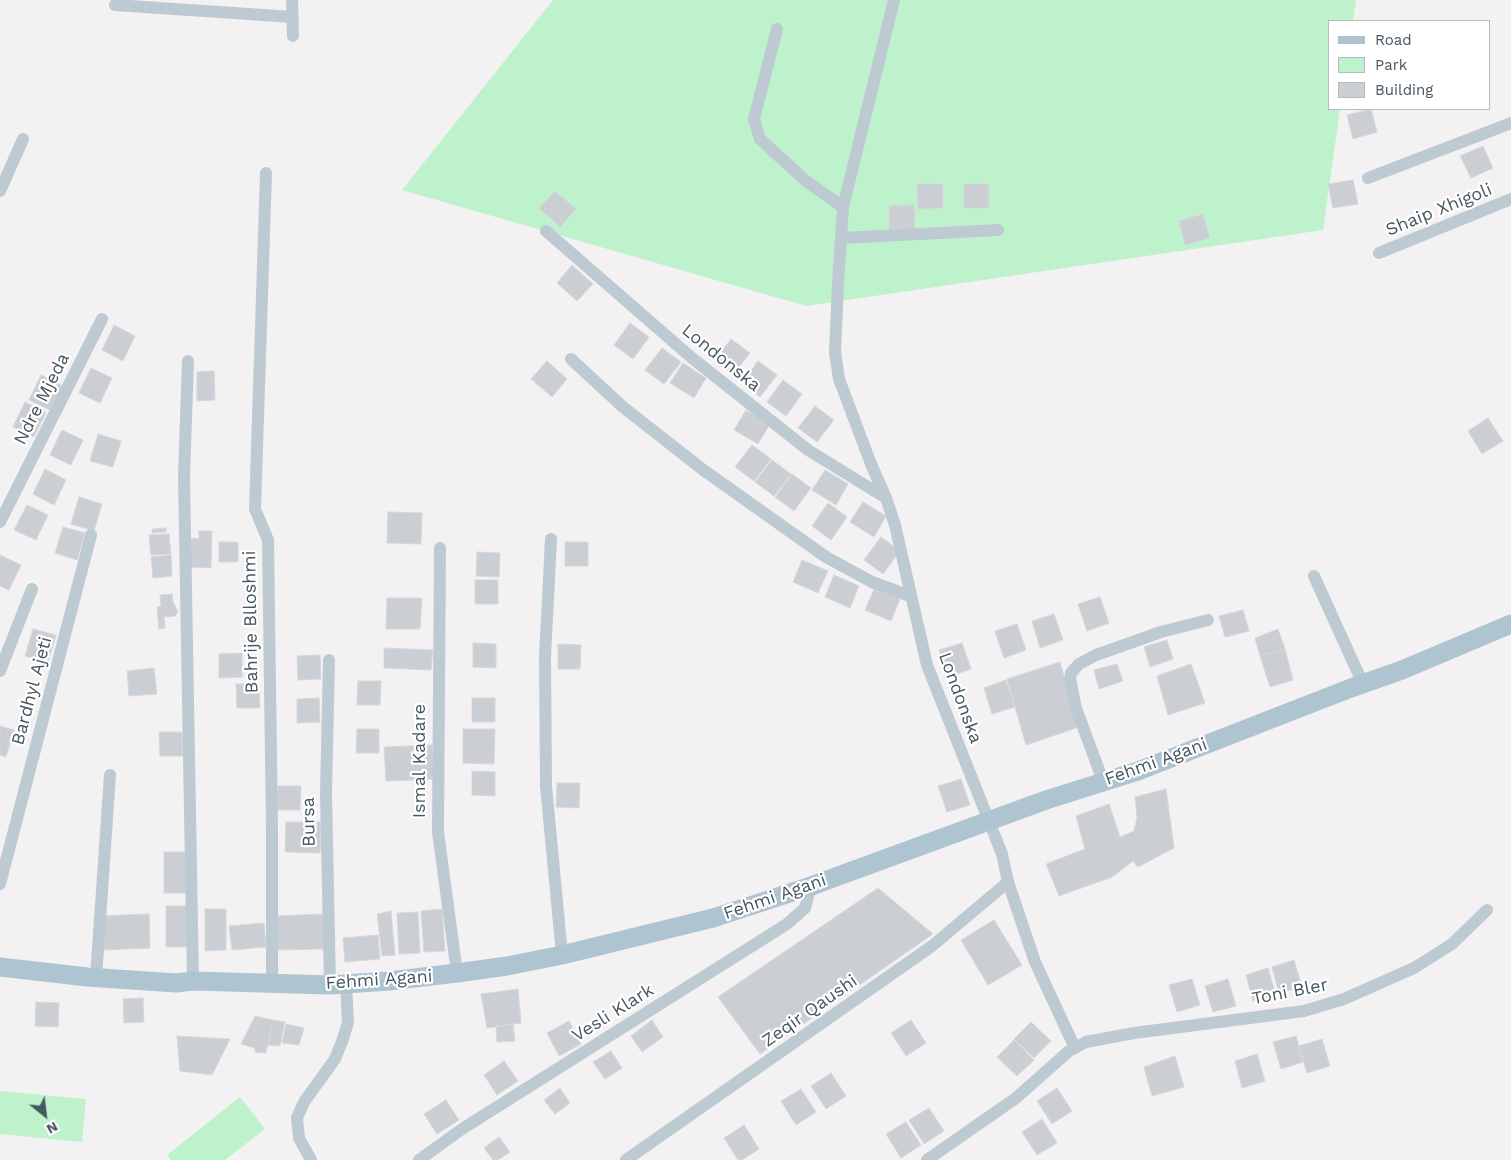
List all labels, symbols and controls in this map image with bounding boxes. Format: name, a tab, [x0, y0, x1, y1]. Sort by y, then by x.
legend	[1328, 20, 1491, 110]
text: Road	[1375, 31, 1412, 49]
text: Park	[1375, 56, 1407, 74]
text: Building	[1375, 81, 1433, 99]
street label: Shaip Xhigoli	[1383, 179, 1495, 241]
street label: Londonska	[677, 320, 765, 396]
street label: Ndre Mjeda	[10, 350, 74, 448]
street label: Bahrije Blloshmi	[239, 550, 263, 694]
street label: Bardhyl Ajeti	[7, 634, 57, 748]
street label: Londonska	[934, 649, 986, 747]
street label: Ismal Kadare	[409, 704, 431, 818]
street label: Fehmi Agani	[1102, 734, 1210, 790]
street label: Bursa	[298, 797, 320, 847]
street label: Fehmi Agani	[721, 869, 829, 925]
street label: Fehmi Agani	[325, 965, 433, 995]
street label: Zeqir Qaushi	[758, 970, 862, 1052]
street label: Toni Bler	[1250, 974, 1330, 1010]
street label: Vesli Klark	[568, 979, 658, 1047]
north arrow	[20, 1090, 70, 1140]
text: N	[44, 1119, 61, 1138]

